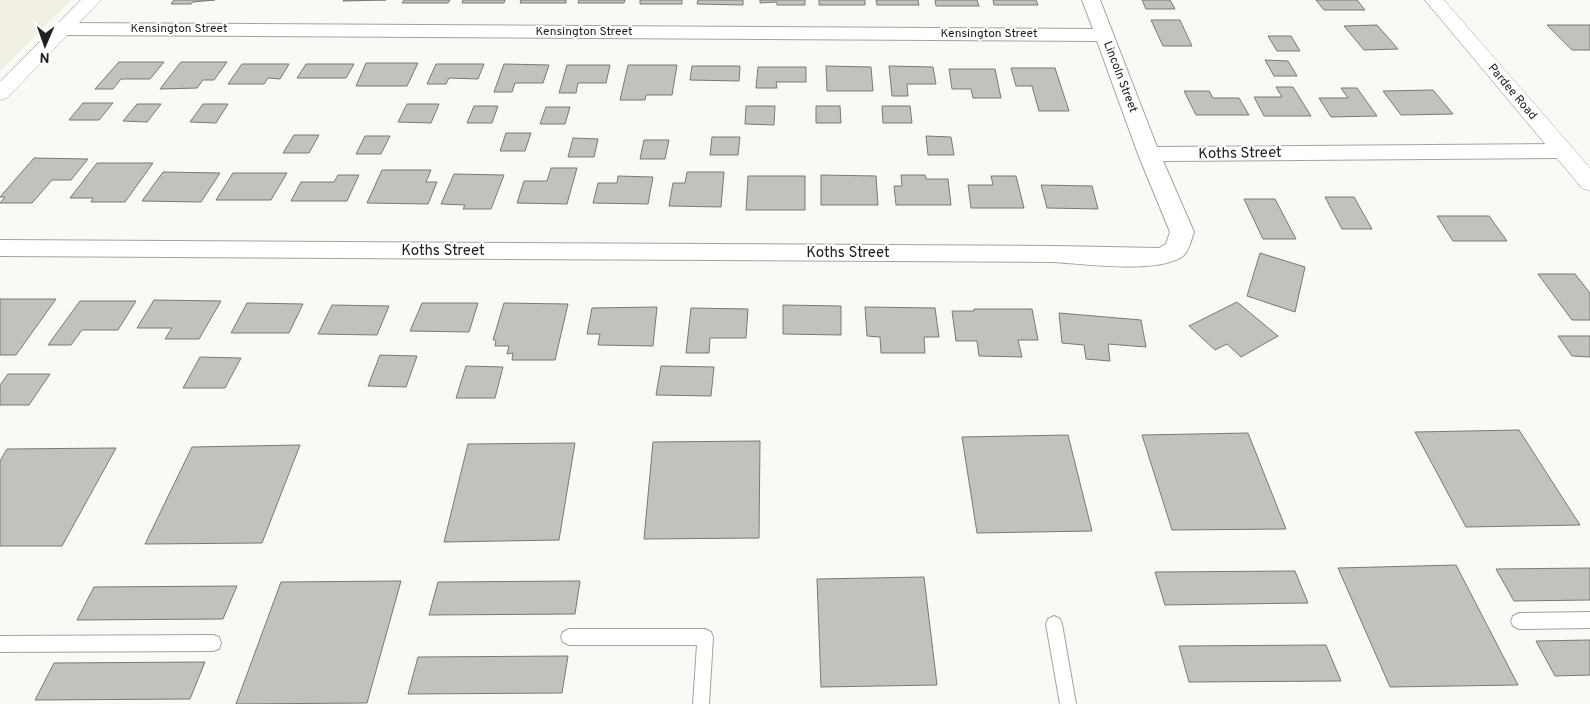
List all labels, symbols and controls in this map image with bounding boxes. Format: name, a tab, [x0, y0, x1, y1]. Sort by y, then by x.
north arrow	[20, 20, 70, 70]
street label: Kensington Street	[131, 21, 228, 37]
street label: Kensington Street	[536, 24, 633, 40]
street label: Kensington Street	[941, 26, 1038, 42]
street label: Lincoln Street	[1099, 39, 1141, 115]
text: N	[39, 48, 50, 65]
street label: Pardee Road	[1484, 61, 1540, 123]
street label: Koths Street	[1198, 144, 1282, 164]
street label: Koths Street	[401, 242, 485, 261]
street label: Koths Street	[806, 244, 890, 263]

